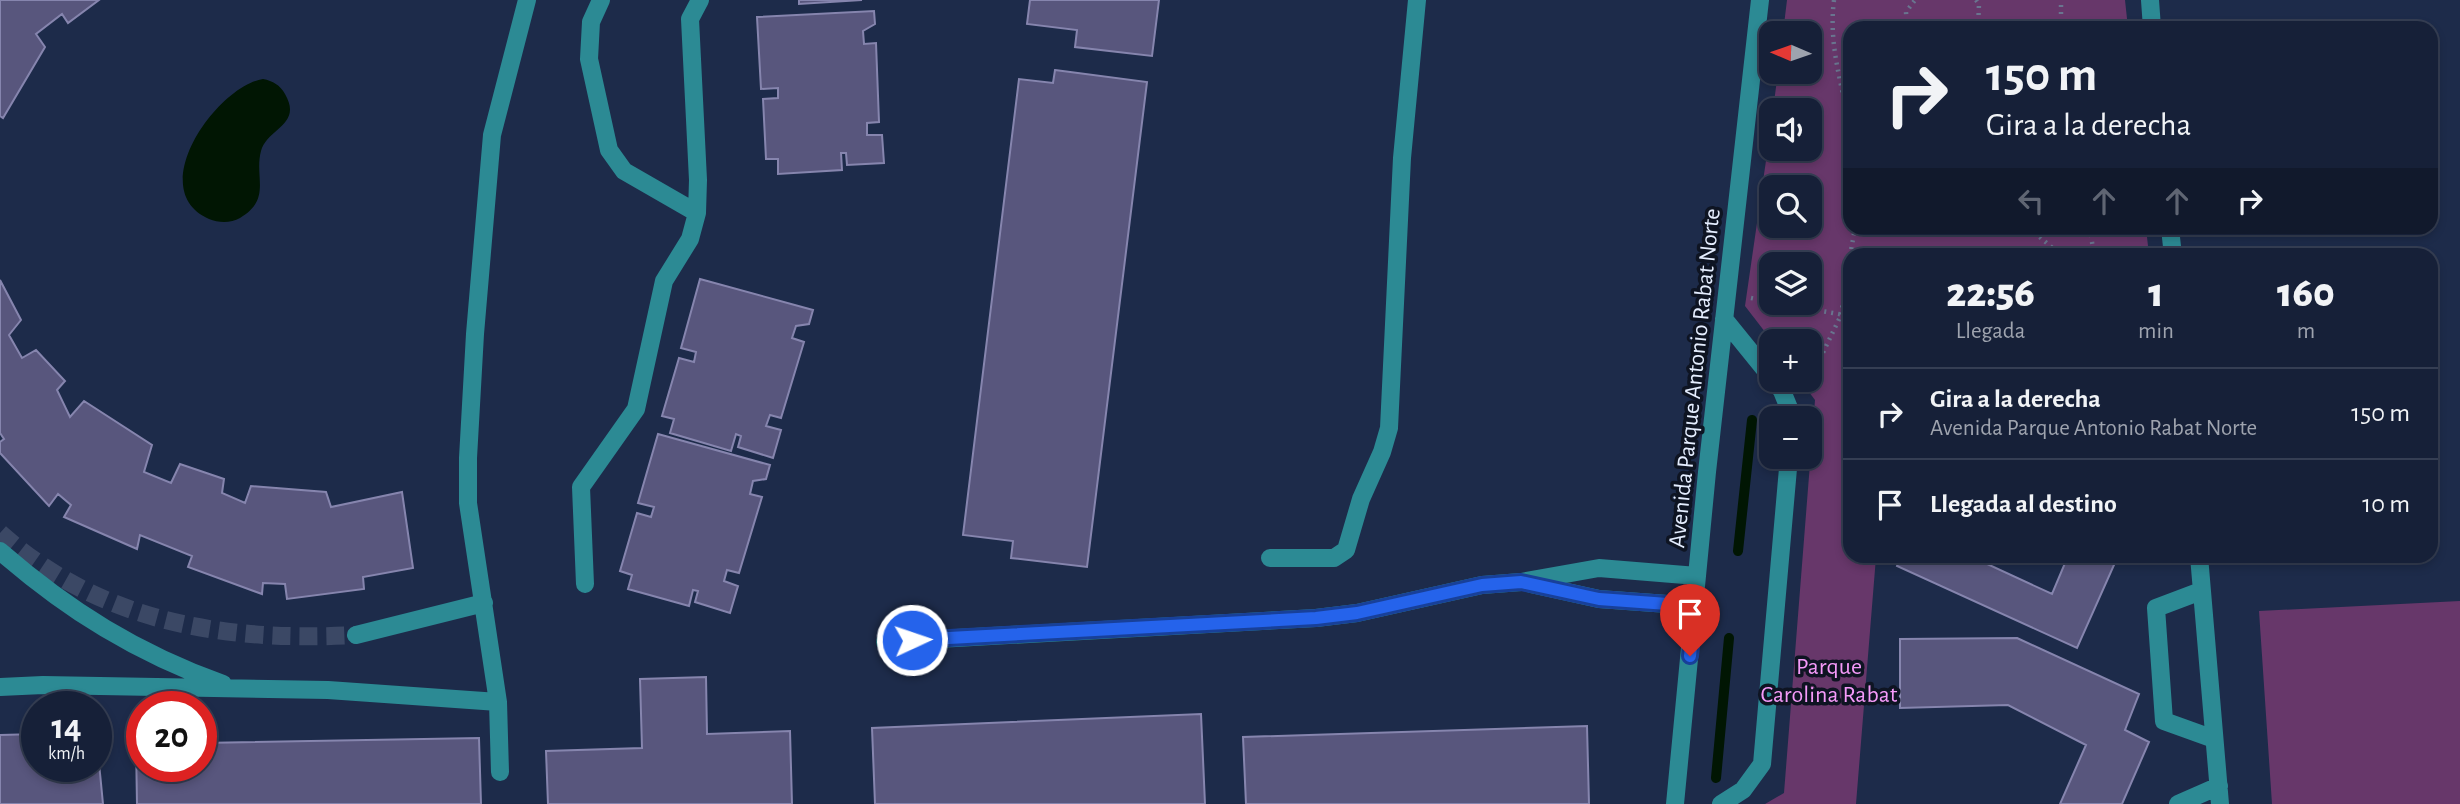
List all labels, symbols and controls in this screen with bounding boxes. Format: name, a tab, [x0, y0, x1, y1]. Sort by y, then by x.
north arrow	[1759, 21, 1822, 84]
map controls	[1759, 21, 1822, 469]
icon: right	[1871, 49, 1962, 140]
text: 150 m	[1986, 51, 2097, 100]
button: sound	[1759, 98, 1822, 161]
text: Gira a la derecha	[1986, 109, 2191, 141]
button: search	[1759, 175, 1822, 238]
icon: left	[2012, 182, 2050, 220]
icon: ahead	[2085, 182, 2123, 220]
icon: ahead	[2158, 182, 2196, 220]
icon: right	[2231, 182, 2269, 220]
street label: Avenida Parque Antonio Rabat Norte	[1665, 207, 1725, 549]
button: layers	[1759, 252, 1822, 315]
text: 22:56	[1946, 272, 2035, 314]
text: 1	[2148, 272, 2164, 314]
text: 160	[2277, 272, 2335, 314]
text: Llegada	[1956, 320, 2025, 343]
text: min	[2138, 320, 2174, 343]
text: m	[2297, 320, 2315, 343]
button: +	[1759, 329, 1822, 392]
text: Gira a la derecha	[1930, 386, 2101, 412]
icon: right	[1871, 395, 1909, 433]
text: 150 m	[2351, 400, 2410, 426]
button: −	[1759, 406, 1822, 469]
text: Avenida Parque Antonio Rabat Norte	[1930, 417, 2257, 440]
icon: arrive	[1871, 486, 1909, 524]
text: Llegada al destino	[1930, 491, 2117, 517]
text: 10 m	[2362, 491, 2410, 517]
pin	[1660, 584, 1720, 656]
icon: arrive	[1671, 595, 1709, 633]
position arrow	[875, 603, 949, 677]
park label: Parque Carolina Rabat	[1760, 655, 1898, 707]
speed limit sign: 20	[126, 691, 217, 782]
text: 14	[51, 710, 82, 745]
text: km/h	[48, 745, 85, 763]

